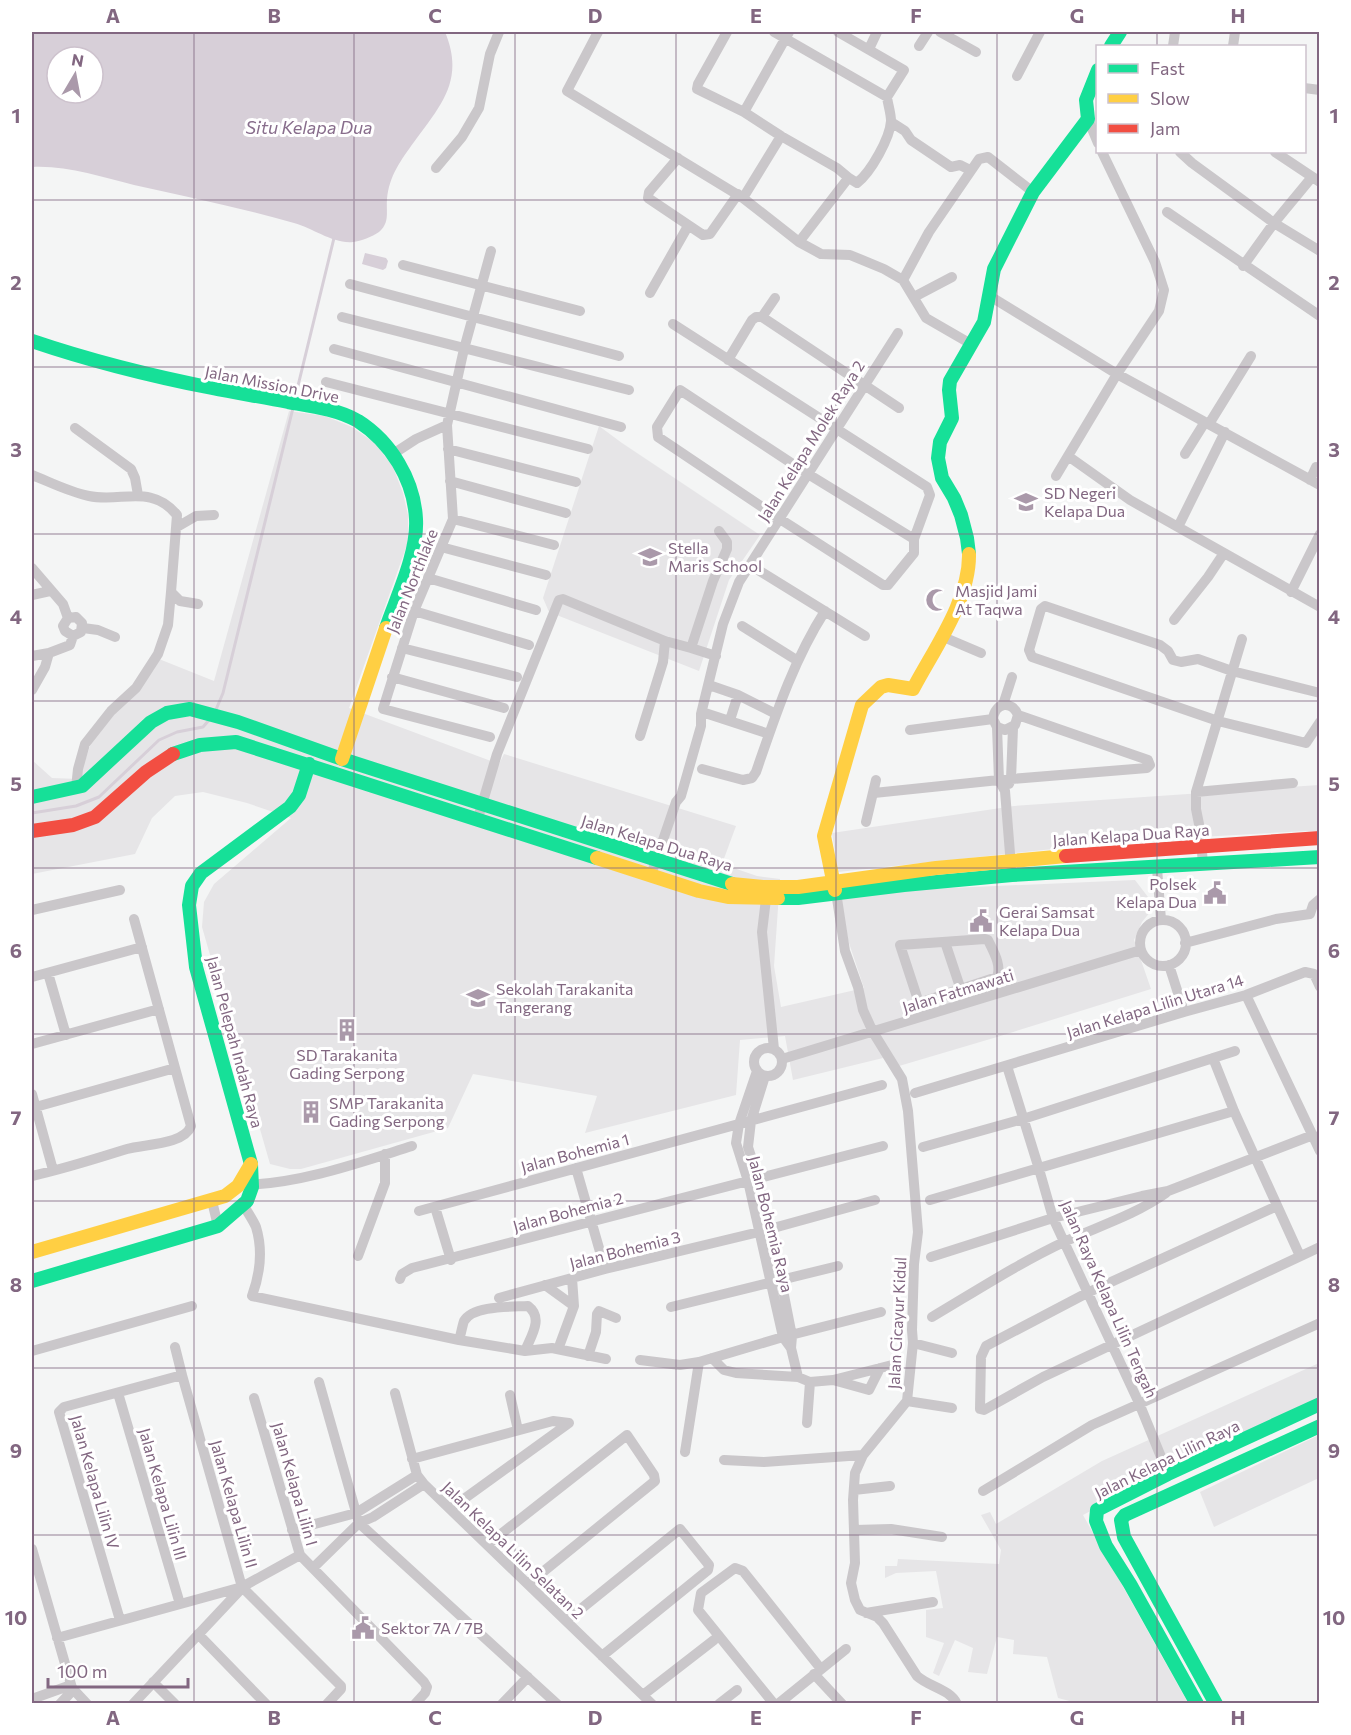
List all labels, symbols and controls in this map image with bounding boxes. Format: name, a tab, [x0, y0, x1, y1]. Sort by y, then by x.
text: A	[106, 3, 120, 27]
text: B	[267, 3, 281, 27]
text: C	[428, 3, 442, 27]
text: D	[588, 3, 602, 27]
text: E	[750, 3, 762, 27]
text: F	[910, 3, 922, 27]
text: G	[1070, 3, 1084, 27]
text: H	[1231, 3, 1246, 27]
north arrow	[45, 45, 105, 105]
legend	[1096, 45, 1306, 153]
text: N	[70, 49, 85, 70]
text: Fast	[1150, 57, 1185, 79]
text: Slow	[1150, 87, 1190, 109]
text: 1	[11, 103, 21, 127]
text: 1	[1329, 103, 1339, 127]
water label: Situ Kelapa Dua	[246, 116, 373, 138]
text: Jam	[1150, 117, 1180, 139]
text: 2	[10, 270, 22, 294]
text: 2	[1328, 270, 1340, 294]
street label: Jalan Kelapa Molek Raya 2	[753, 357, 868, 525]
street label: Jalan Mission Drive	[203, 361, 341, 406]
text: 3	[10, 437, 22, 461]
text: 3	[1328, 437, 1340, 461]
place label: SD Negeri Kelapa Dua	[1044, 483, 1125, 520]
school or university icon: SD Negeri Kelapa Dua	[1013, 489, 1039, 515]
street label: Jalan Northlake	[382, 526, 441, 636]
place label: Stella Maris School	[668, 538, 762, 575]
school or university icon: Stella Maris School	[637, 544, 663, 570]
place label: Masjid Jami At Taqwa	[955, 581, 1037, 618]
mosque icon: Masjid Jami At Taqwa	[924, 587, 950, 613]
text: 4	[10, 604, 22, 628]
text: 4	[1328, 604, 1340, 628]
text: 5	[10, 771, 22, 795]
text: 5	[1328, 771, 1340, 795]
street label: Jalan Kelapa Dua Raya	[579, 810, 735, 875]
street label: Jalan Kelapa Dua Raya	[1052, 820, 1210, 849]
place label: Polsek Kelapa Dua	[1116, 874, 1197, 911]
public building icon: Polsek Kelapa Dua	[1202, 880, 1228, 906]
place label: Gerai Samsat Kelapa Dua	[999, 902, 1095, 939]
public building icon: Gerai Samsat Kelapa Dua	[968, 908, 994, 934]
text: 6	[10, 938, 22, 962]
text: 6	[1328, 938, 1340, 962]
street label: Jalan Pelepah Indah Raya	[203, 954, 268, 1130]
street label: Jalan Fatmawati	[900, 965, 1016, 1016]
street label: Jalan Kelapa Lilin Utara 14	[1064, 969, 1246, 1042]
place label: Sekolah Tarakanita Tangerang	[496, 979, 633, 1016]
school or university icon: Sekolah Tarakanita Tangerang	[465, 985, 491, 1011]
building icon: SD Tarakanita Gading Serpong	[334, 1017, 360, 1043]
place label: SD Tarakanita Gading Serpong	[289, 1045, 405, 1082]
place label: SMP Tarakanita Gading Serpong	[329, 1093, 445, 1130]
building icon: SMP Tarakanita Gading Serpong	[298, 1099, 324, 1125]
text: 7	[11, 1105, 22, 1129]
text: 7	[1329, 1105, 1340, 1129]
street label: Jalan Bohemia 1	[519, 1129, 631, 1176]
street label: Jalan Bohemia Raya	[745, 1154, 798, 1294]
street label: Jalan Bohemia 2	[511, 1188, 625, 1235]
street label: Jalan Raya Kelapa Lilin Tengah	[1057, 1197, 1162, 1401]
street label: Jalan Bohemia 3	[567, 1227, 682, 1273]
street label: Jalan Cicayur Kidul	[884, 1256, 909, 1390]
text: 8	[10, 1272, 22, 1296]
text: 8	[1328, 1272, 1340, 1296]
street label: Jalan Kelapa Lilin IV	[67, 1413, 124, 1551]
street label: Jalan Kelapa Lilin Raya	[1091, 1415, 1242, 1502]
street label: Jalan Kelapa Lilin I	[269, 1420, 322, 1548]
street label: Jalan Kelapa Lilin III	[136, 1426, 191, 1562]
text: 9	[10, 1438, 22, 1462]
street label: Jalan Kelapa Lilin II	[207, 1438, 262, 1570]
text: 9	[1328, 1438, 1340, 1462]
street label: Jalan Kelapa Lilin Selatan 2	[439, 1477, 588, 1622]
text: 10	[5, 1605, 27, 1629]
text: 10	[1323, 1605, 1345, 1629]
public building icon: Sektor 7A / 7B	[350, 1615, 376, 1641]
place label: Sektor 7A / 7B	[381, 1618, 483, 1637]
scale bar	[48, 1651, 188, 1689]
text: 100 m	[57, 1660, 107, 1682]
text: A	[106, 1705, 120, 1729]
text: B	[267, 1705, 281, 1729]
text: C	[428, 1705, 442, 1729]
text: D	[588, 1705, 602, 1729]
text: E	[750, 1705, 762, 1729]
text: F	[910, 1705, 922, 1729]
text: G	[1070, 1705, 1084, 1729]
text: H	[1231, 1705, 1246, 1729]

